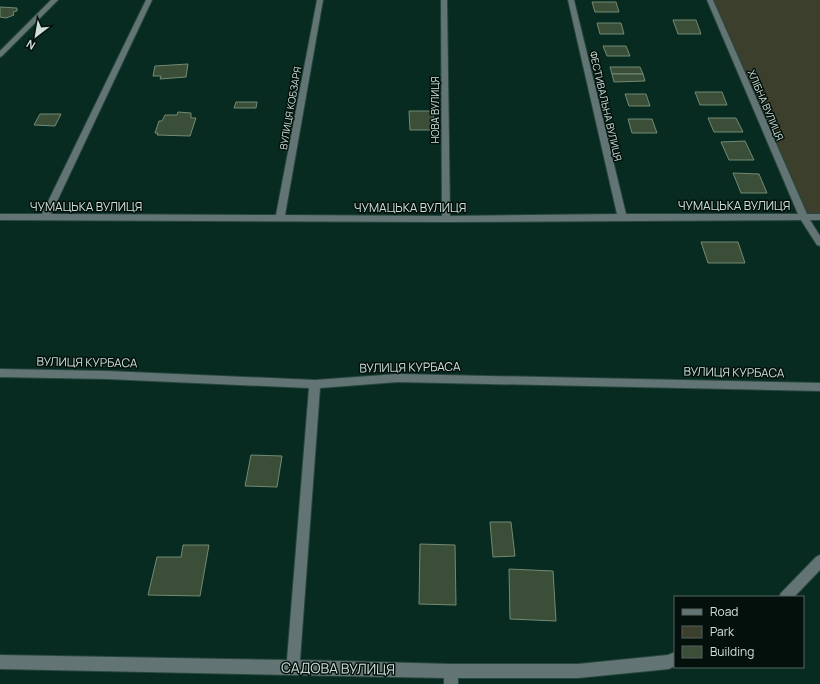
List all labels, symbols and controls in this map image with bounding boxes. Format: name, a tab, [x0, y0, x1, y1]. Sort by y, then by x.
north arrow	[16, 16, 56, 56]
text: N	[23, 36, 38, 53]
street label: ФЕСТИВАЛЬНА ВУЛИЦЯ	[587, 50, 625, 162]
street label: ВУЛИЦЯ КОБЗАРЯ	[276, 65, 304, 151]
street label: ХЛІБНА ВУЛИЦЯ	[745, 68, 787, 142]
street label: НОВА ВУЛИЦЯ	[428, 76, 442, 144]
street label: ЧУМАЦЬКА ВУЛИЦЯ	[678, 197, 790, 214]
street label: ЧУМАЦЬКА ВУЛИЦЯ	[30, 198, 142, 215]
street label: ЧУМАЦЬКА ВУЛИЦЯ	[354, 199, 466, 216]
street label: ВУЛИЦЯ КУРБАСА	[36, 353, 138, 371]
street label: ВУЛИЦЯ КУРБАСА	[359, 358, 461, 376]
street label: ВУЛИЦЯ КУРБАСА	[683, 363, 785, 381]
legend	[674, 596, 804, 668]
text: Road	[710, 603, 738, 620]
text: Park	[710, 623, 735, 640]
text: Building	[710, 643, 754, 660]
street label: САДОВА ВУЛИЦЯ	[281, 658, 395, 678]

